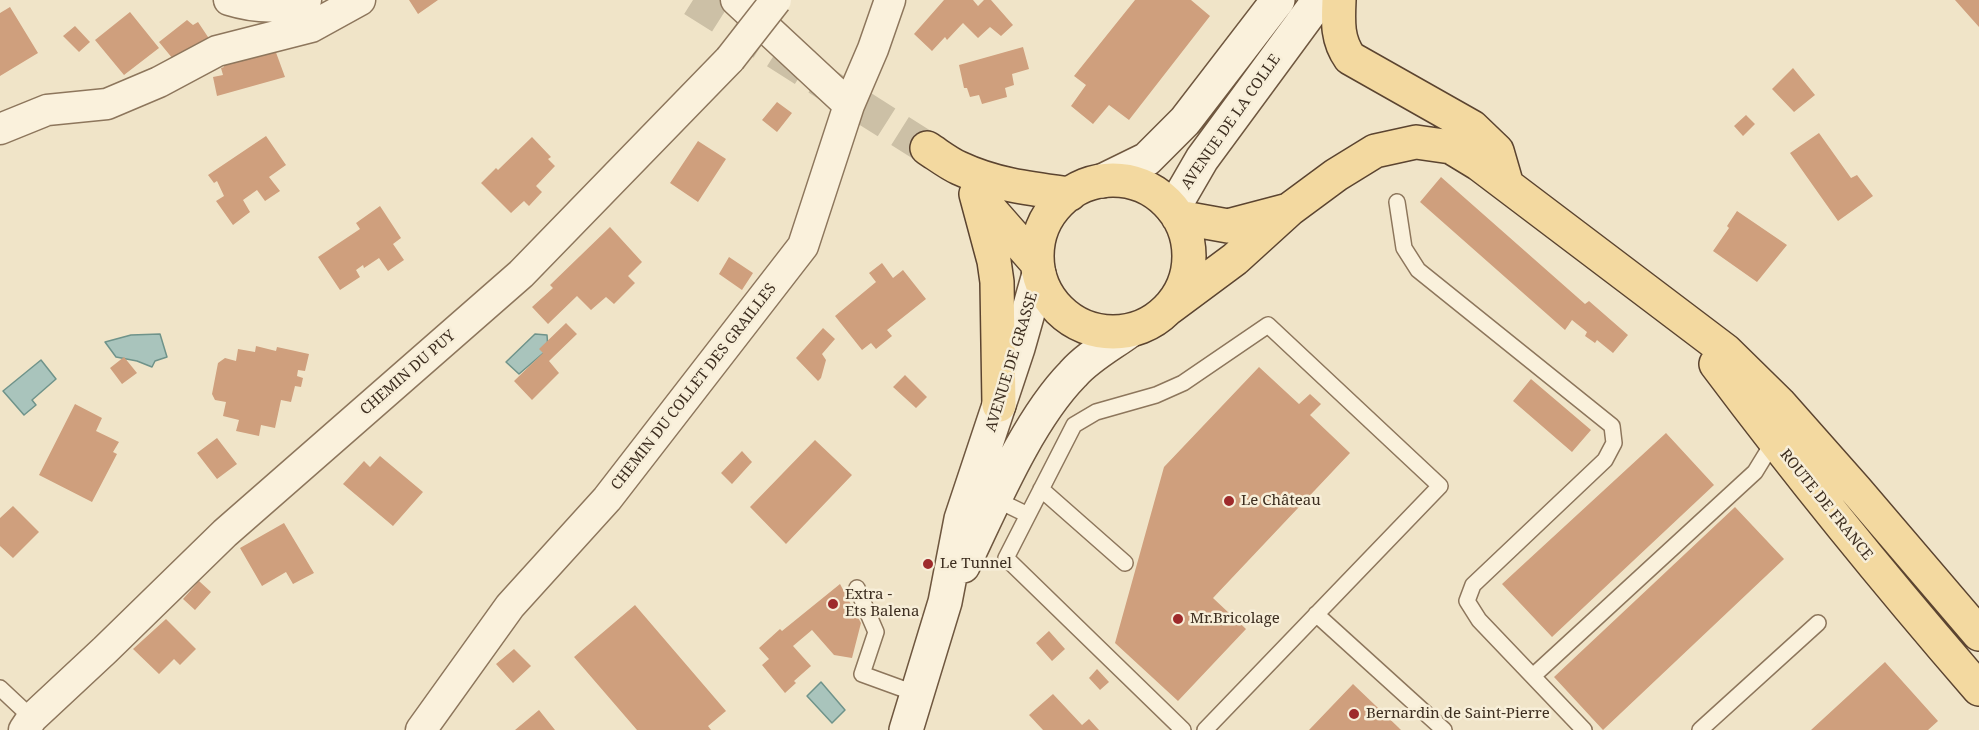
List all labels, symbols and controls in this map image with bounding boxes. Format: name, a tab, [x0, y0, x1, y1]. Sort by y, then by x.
street label: AVENUE DE LA COLLE	[1178, 51, 1284, 193]
street label: CHEMIN DU COLLET DES GRAILLES	[608, 280, 780, 494]
street label: AVENUE DE GRASSE	[982, 290, 1042, 434]
street label: CHEMIN DU PUY	[357, 327, 459, 419]
street label: ROUTE DE FRANCE	[1776, 446, 1876, 564]
place label: Le Château	[1241, 492, 1321, 510]
marker: Le Château	[1222, 494, 1236, 508]
place label: Le Tunnel	[940, 555, 1012, 573]
marker: Le Tunnel	[921, 557, 935, 571]
place label: Extra - Ets Balena	[845, 586, 919, 621]
marker: Extra - Ets Balena	[826, 597, 840, 611]
place label: Mr.Bricolage	[1190, 610, 1280, 628]
marker: Mr.Bricolage	[1171, 612, 1185, 626]
place label: Bernardin de Saint-Pierre	[1366, 705, 1550, 723]
marker: Bernardin de Saint-Pierre	[1347, 707, 1361, 721]

